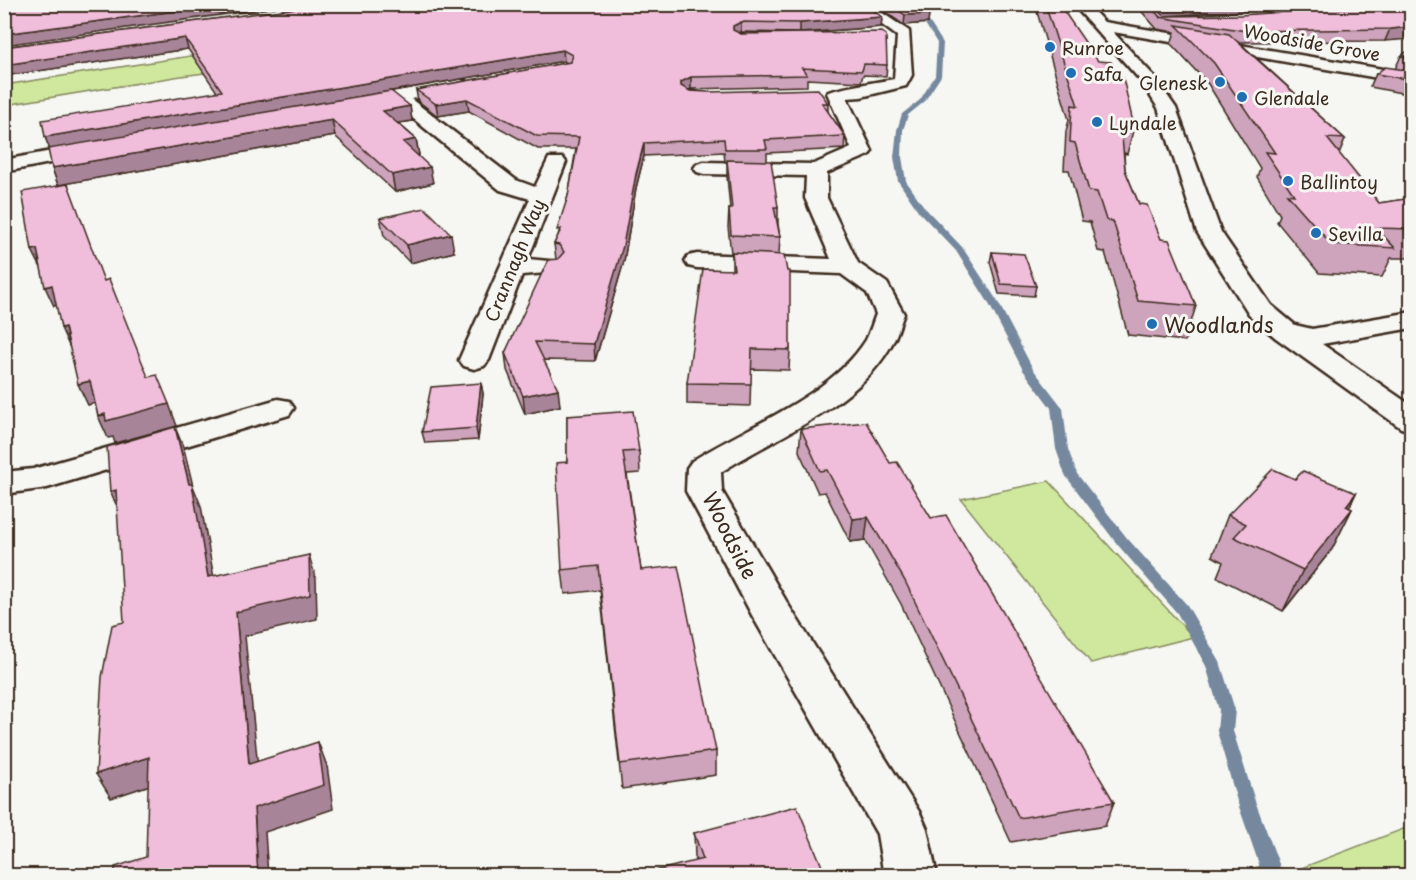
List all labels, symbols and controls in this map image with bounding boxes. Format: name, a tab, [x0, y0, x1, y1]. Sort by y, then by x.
street label: Woodside Grove	[1241, 17, 1383, 67]
place label: Runroe	[1062, 34, 1124, 61]
marker: Runroe	[1043, 40, 1057, 54]
place label: Safa	[1083, 60, 1124, 87]
marker: Safa	[1064, 66, 1078, 80]
place label: Glenesk	[1139, 69, 1208, 96]
marker: Glenesk	[1213, 75, 1227, 89]
place label: Glendale	[1254, 84, 1329, 111]
marker: Glendale	[1235, 90, 1249, 104]
place label: Lyndale	[1109, 109, 1177, 136]
marker: Lyndale	[1090, 115, 1104, 129]
place label: Ballintoy	[1300, 168, 1378, 195]
marker: Ballintoy	[1281, 174, 1295, 188]
street label: Crannagh Way	[477, 194, 551, 326]
place label: Sevilla	[1328, 220, 1384, 247]
marker: Sevilla	[1309, 226, 1323, 240]
place label: Woodlands	[1164, 308, 1273, 340]
marker: Woodlands	[1145, 317, 1159, 331]
street label: Woodside	[695, 486, 767, 584]

